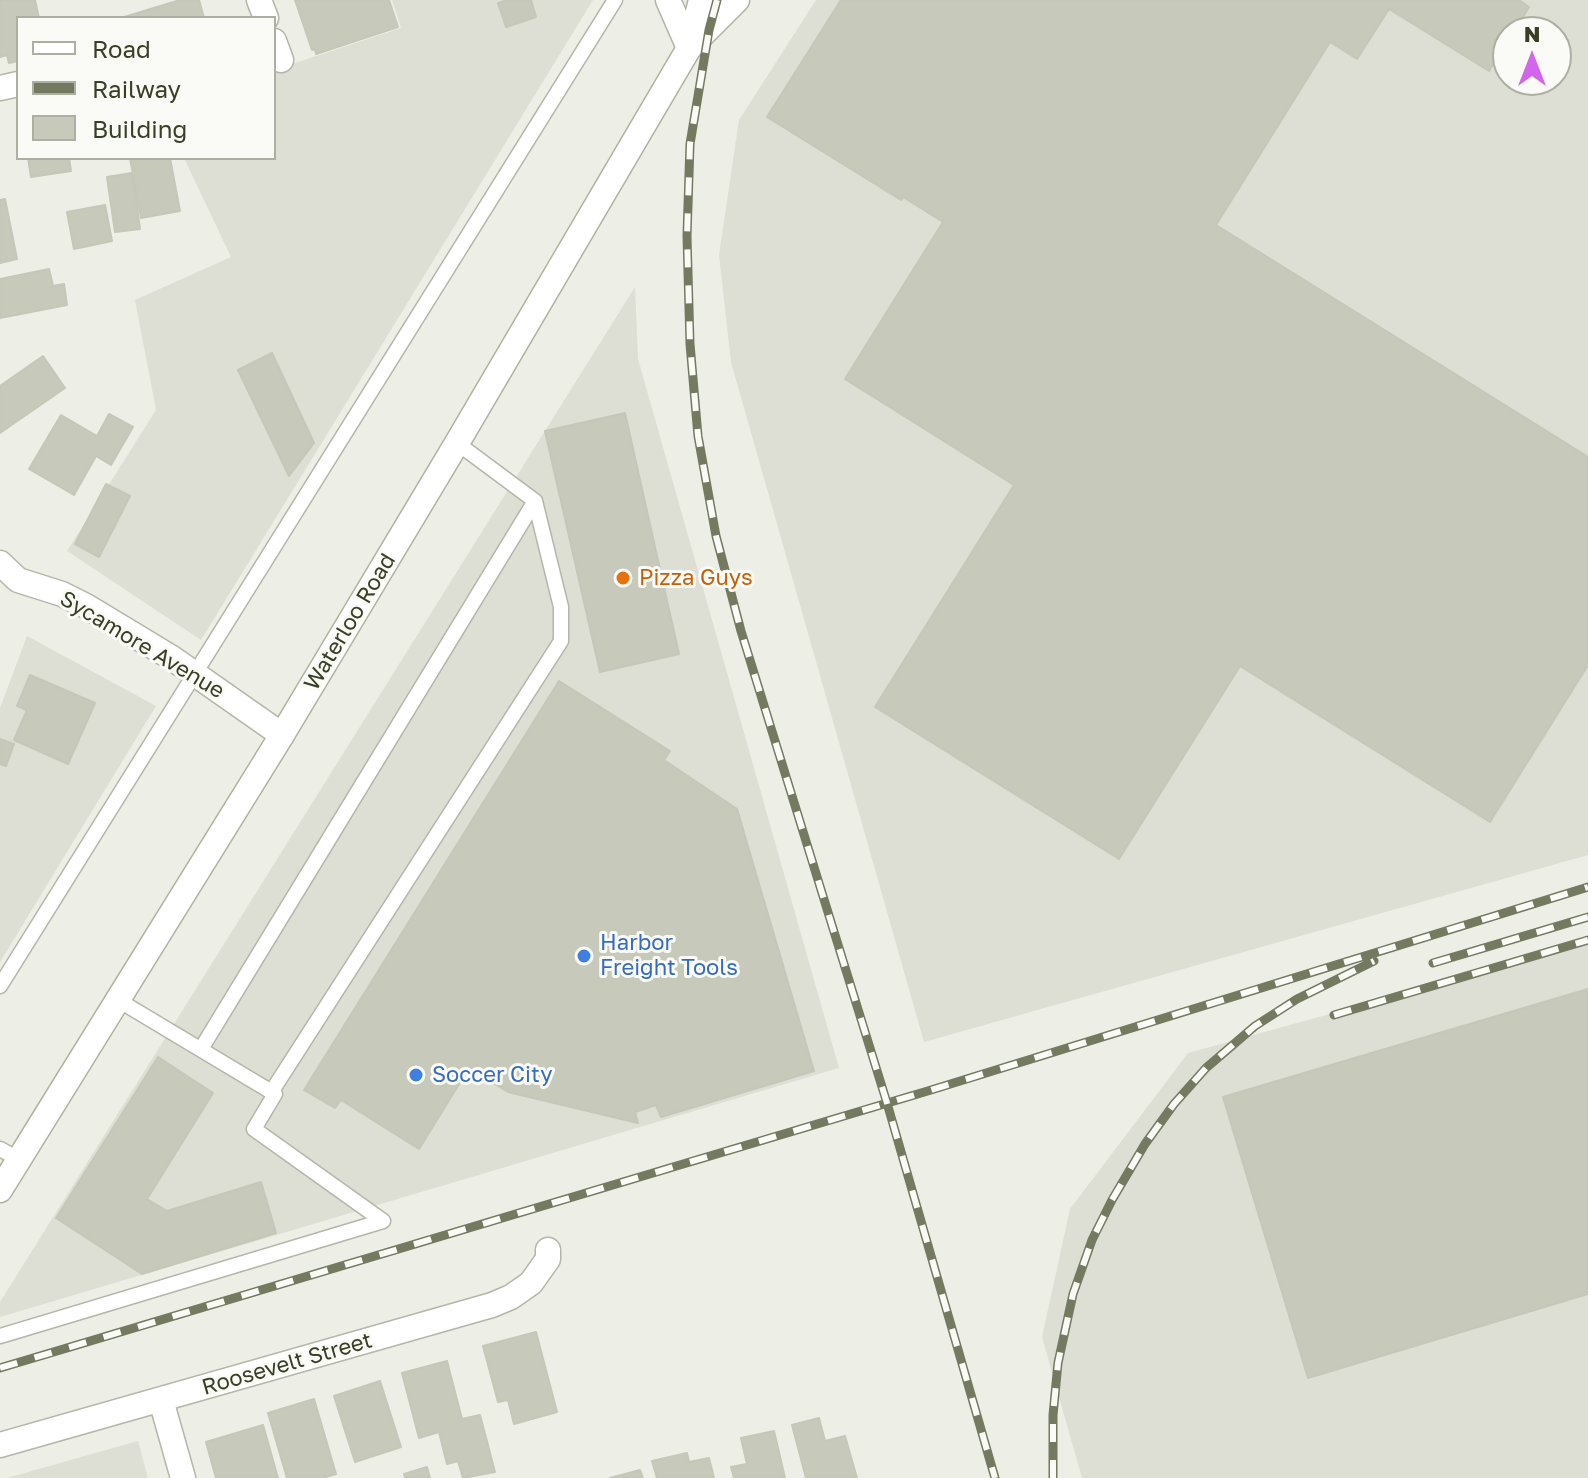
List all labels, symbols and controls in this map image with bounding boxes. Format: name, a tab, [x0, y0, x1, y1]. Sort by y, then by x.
legend	[16, 16, 276, 160]
north arrow	[1492, 16, 1572, 96]
text: N	[1524, 20, 1540, 47]
text: Road	[92, 34, 151, 63]
text: Railway	[92, 74, 181, 103]
text: Building	[92, 114, 187, 143]
street label: Waterloo Road	[299, 549, 401, 695]
place label: Pizza Guys	[639, 565, 753, 591]
marker: Pizza Guys	[614, 569, 632, 587]
street label: Sycamore Avenue	[55, 586, 229, 704]
place label: Harbor Freight Tools	[600, 930, 738, 982]
marker: Harbor Freight Tools	[575, 947, 593, 965]
place label: Soccer City	[432, 1062, 553, 1088]
marker: Soccer City	[407, 1066, 425, 1084]
street label: Roosevelt Street	[199, 1327, 375, 1401]

